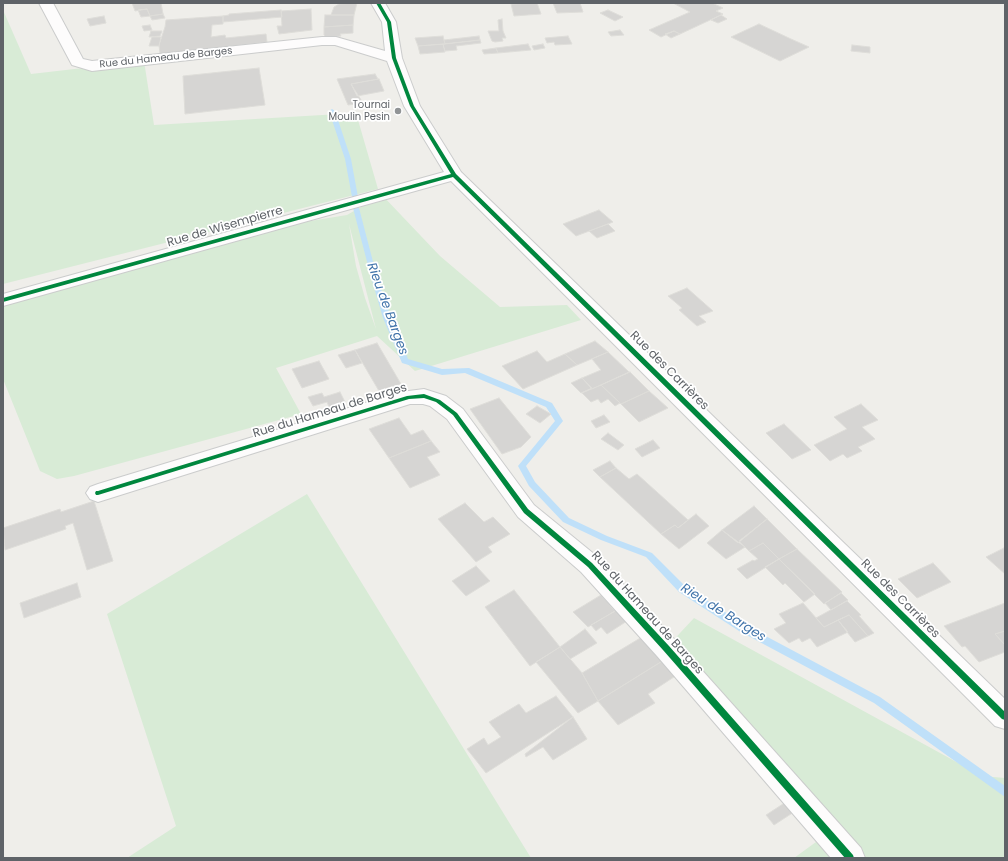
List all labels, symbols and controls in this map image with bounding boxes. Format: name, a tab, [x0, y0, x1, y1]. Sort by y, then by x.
street label: Rue du Hameau de Barges	[99, 45, 233, 71]
place label: Tournai Moulin Pesin	[329, 99, 390, 122]
marker: Tournai Moulin Pesin	[393, 106, 403, 116]
street label: Rue de Wisempierre	[165, 204, 285, 250]
water label: Rieu de Barges	[363, 261, 411, 357]
street label: Rue des Carrières	[627, 329, 711, 413]
street label: Rue du Hameau de Barges	[251, 381, 409, 441]
street label: Rue du Hameau de Barges	[588, 549, 706, 677]
street label: Rue des Carrières	[858, 557, 942, 641]
water label: Rieu de Barges	[678, 581, 768, 645]

